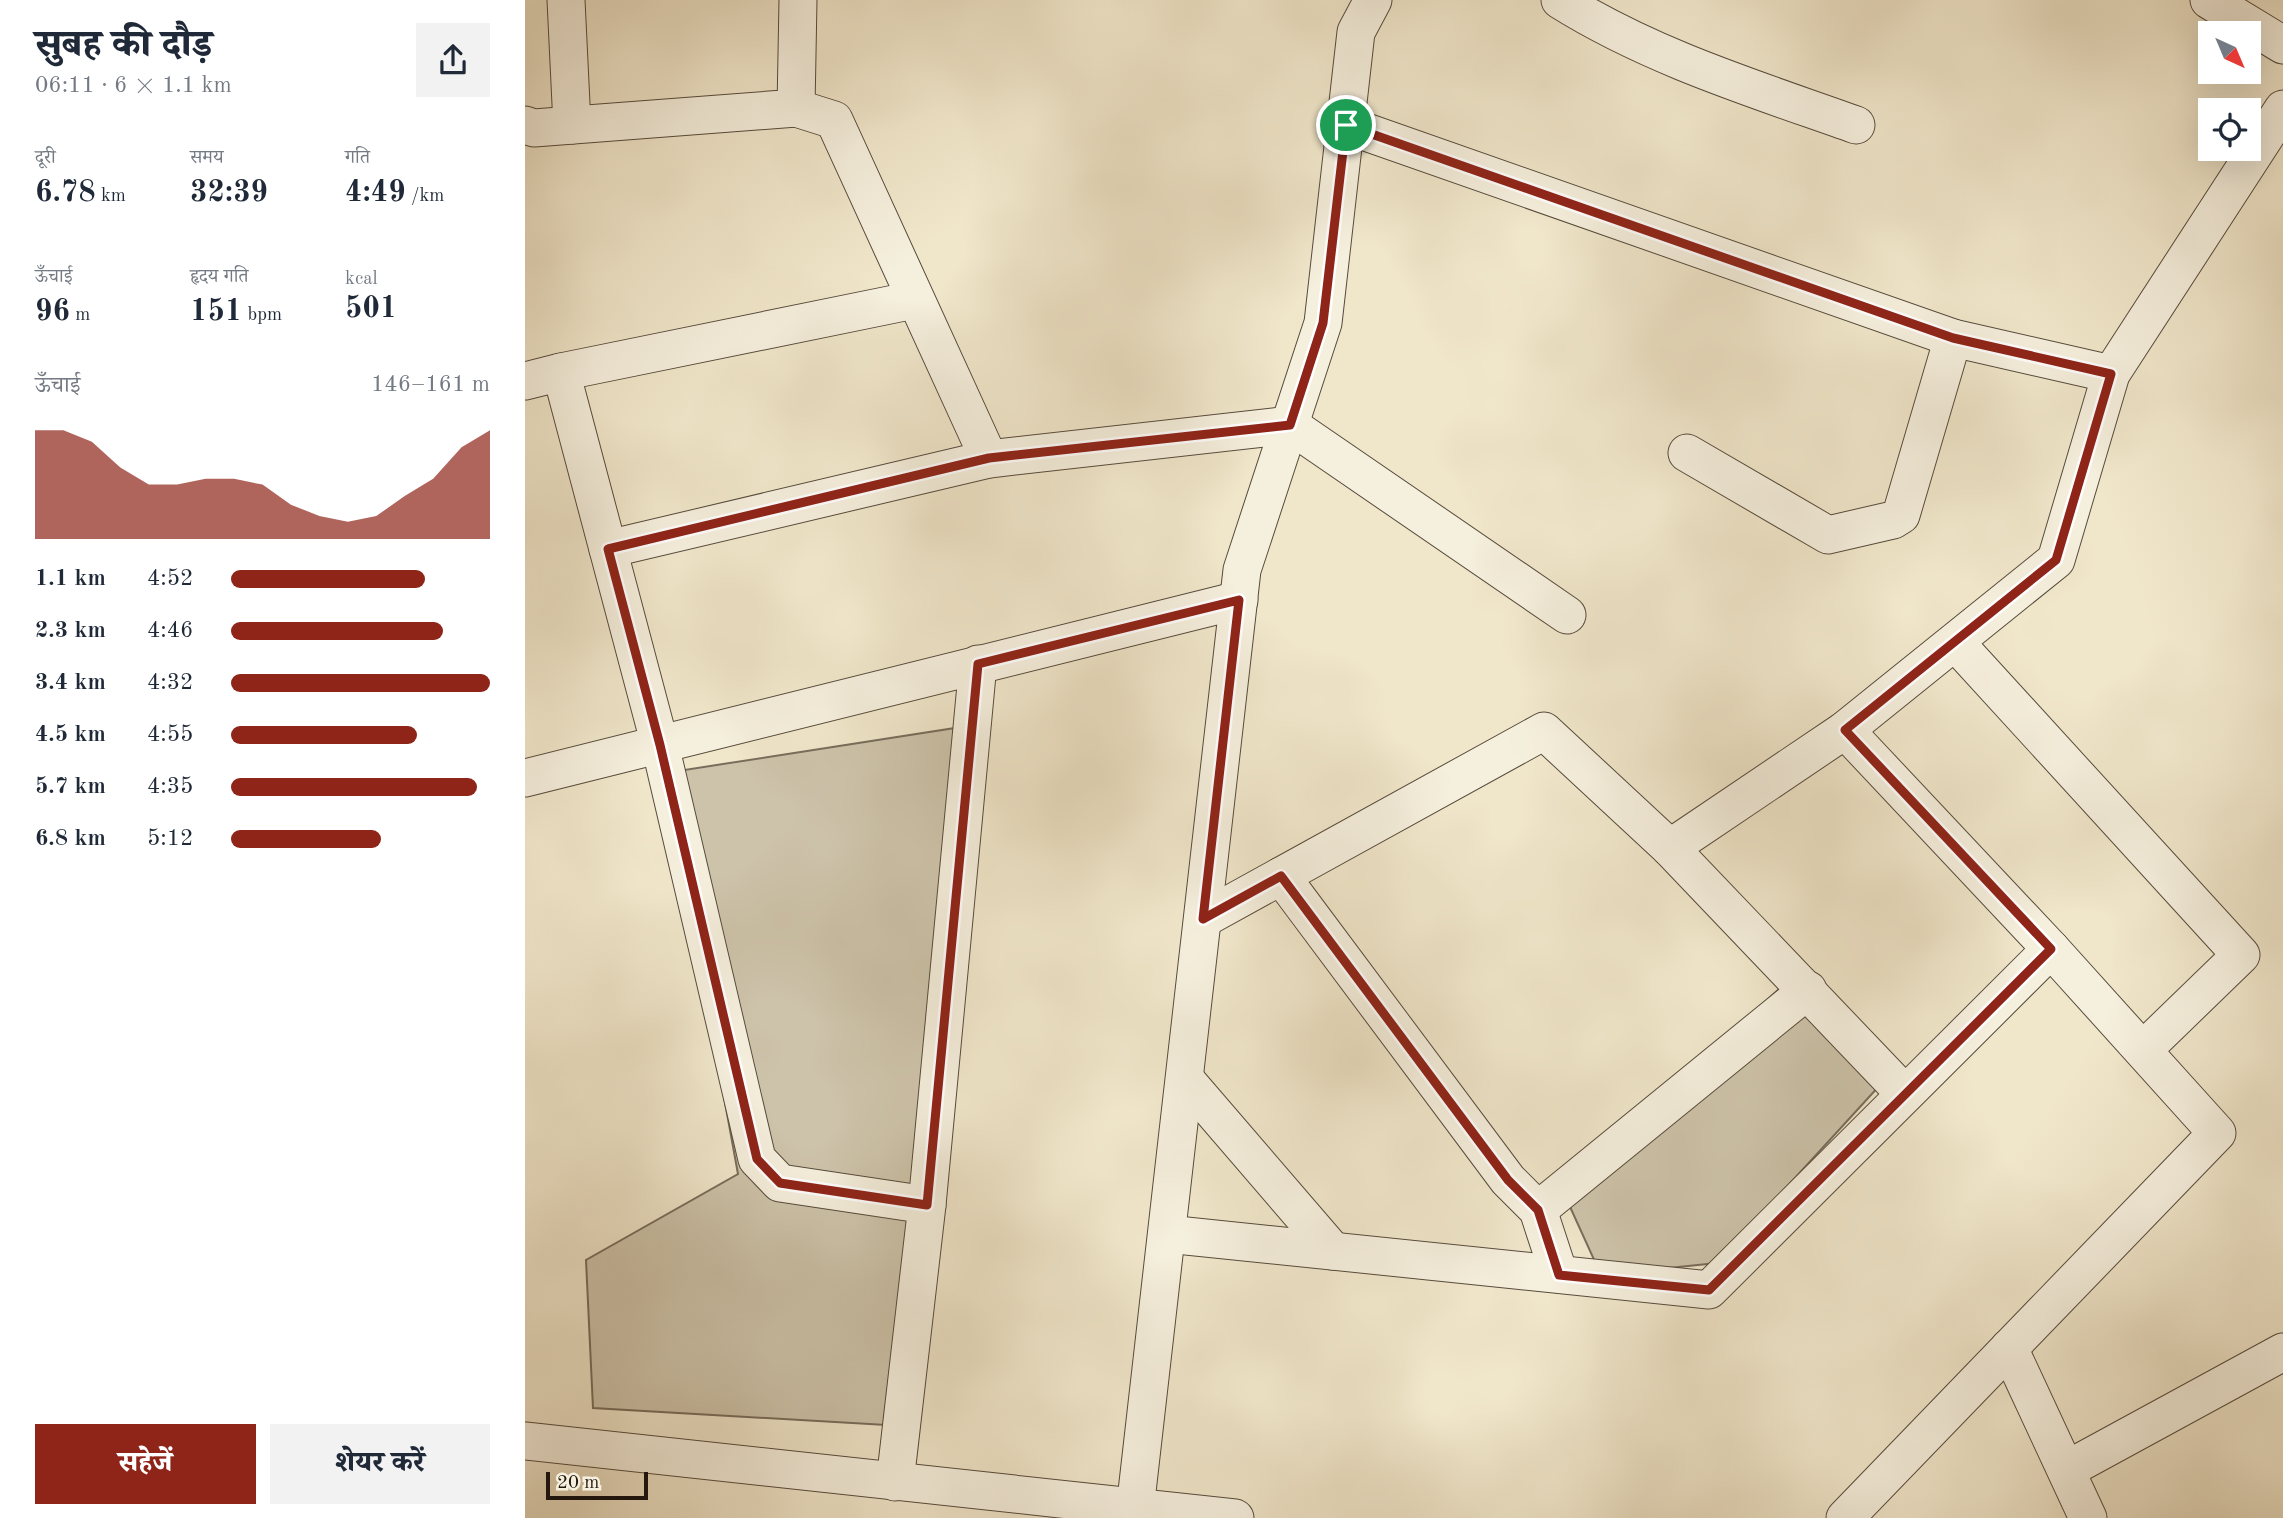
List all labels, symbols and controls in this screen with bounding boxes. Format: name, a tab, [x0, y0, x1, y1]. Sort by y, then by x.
north arrow	[2198, 21, 2261, 84]
map controls	[2198, 21, 2261, 161]
button: share	[416, 23, 490, 97]
text: सुबह की दौड़	[35, 27, 212, 65]
text: 06:11 · 6 × 1.1 km	[35, 74, 232, 97]
pin	[1316, 95, 1376, 155]
button: locate	[2198, 98, 2261, 161]
icon: arrive	[1327, 106, 1365, 144]
text: दूरी	[35, 149, 56, 168]
text: समय	[190, 149, 223, 168]
text: गति	[345, 149, 370, 168]
text: 6.78	[35, 178, 96, 208]
text: 32:39	[190, 178, 268, 208]
text: 4:49	[345, 178, 406, 208]
text: km	[96, 187, 126, 206]
text: /km	[406, 187, 444, 206]
text: ऊँचाई	[35, 268, 72, 287]
text: हृदय गति	[190, 268, 249, 287]
text: kcal	[345, 270, 378, 289]
text: 501	[345, 294, 397, 324]
text: 96	[35, 297, 70, 327]
text: 151	[190, 297, 242, 327]
text: m	[70, 306, 90, 325]
text: bpm	[242, 306, 282, 325]
text: 146–161 m	[371, 373, 490, 396]
text: ऊँचाई	[35, 374, 80, 397]
text: 1.1 km	[35, 567, 106, 590]
text: 4:52	[147, 567, 193, 590]
text: 2.3 km	[35, 619, 106, 642]
text: 4:46	[147, 619, 193, 642]
text: 3.4 km	[35, 671, 106, 694]
text: 4:32	[147, 671, 193, 694]
text: 4.5 km	[35, 723, 106, 746]
text: 4:55	[147, 723, 193, 746]
text: 5.7 km	[35, 775, 106, 798]
text: 4:35	[147, 775, 193, 798]
text: 6.8 km	[35, 827, 106, 850]
text: 5:12	[147, 827, 193, 850]
button: सहेजें	[35, 1424, 256, 1504]
button: शेयर करें	[270, 1424, 490, 1504]
scale bar	[546, 1469, 647, 1501]
text: 20 m	[557, 1474, 599, 1493]

